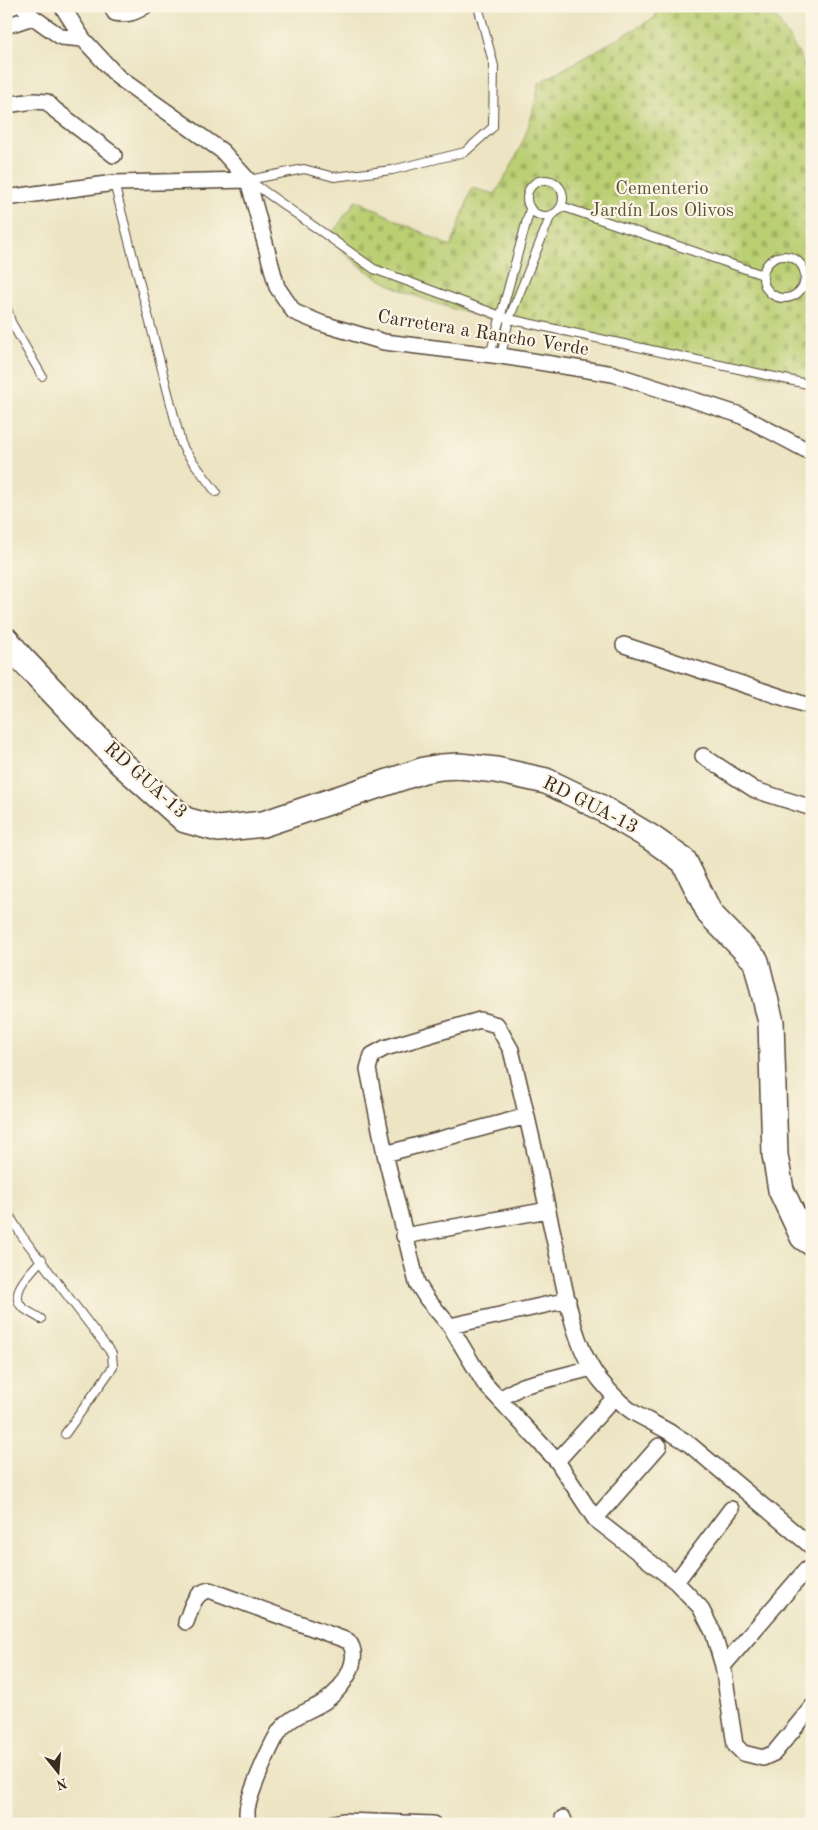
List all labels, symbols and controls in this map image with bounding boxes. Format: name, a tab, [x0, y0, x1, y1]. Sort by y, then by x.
park label: Cementerio Jardín Los Olivos	[590, 180, 734, 221]
street label: Carretera a Rancho Verde	[376, 308, 590, 360]
street label: RD GUA-13	[100, 739, 190, 823]
street label: RD GUA-13	[539, 774, 641, 838]
north arrow	[32, 1748, 82, 1798]
text: N	[54, 1775, 69, 1792]

